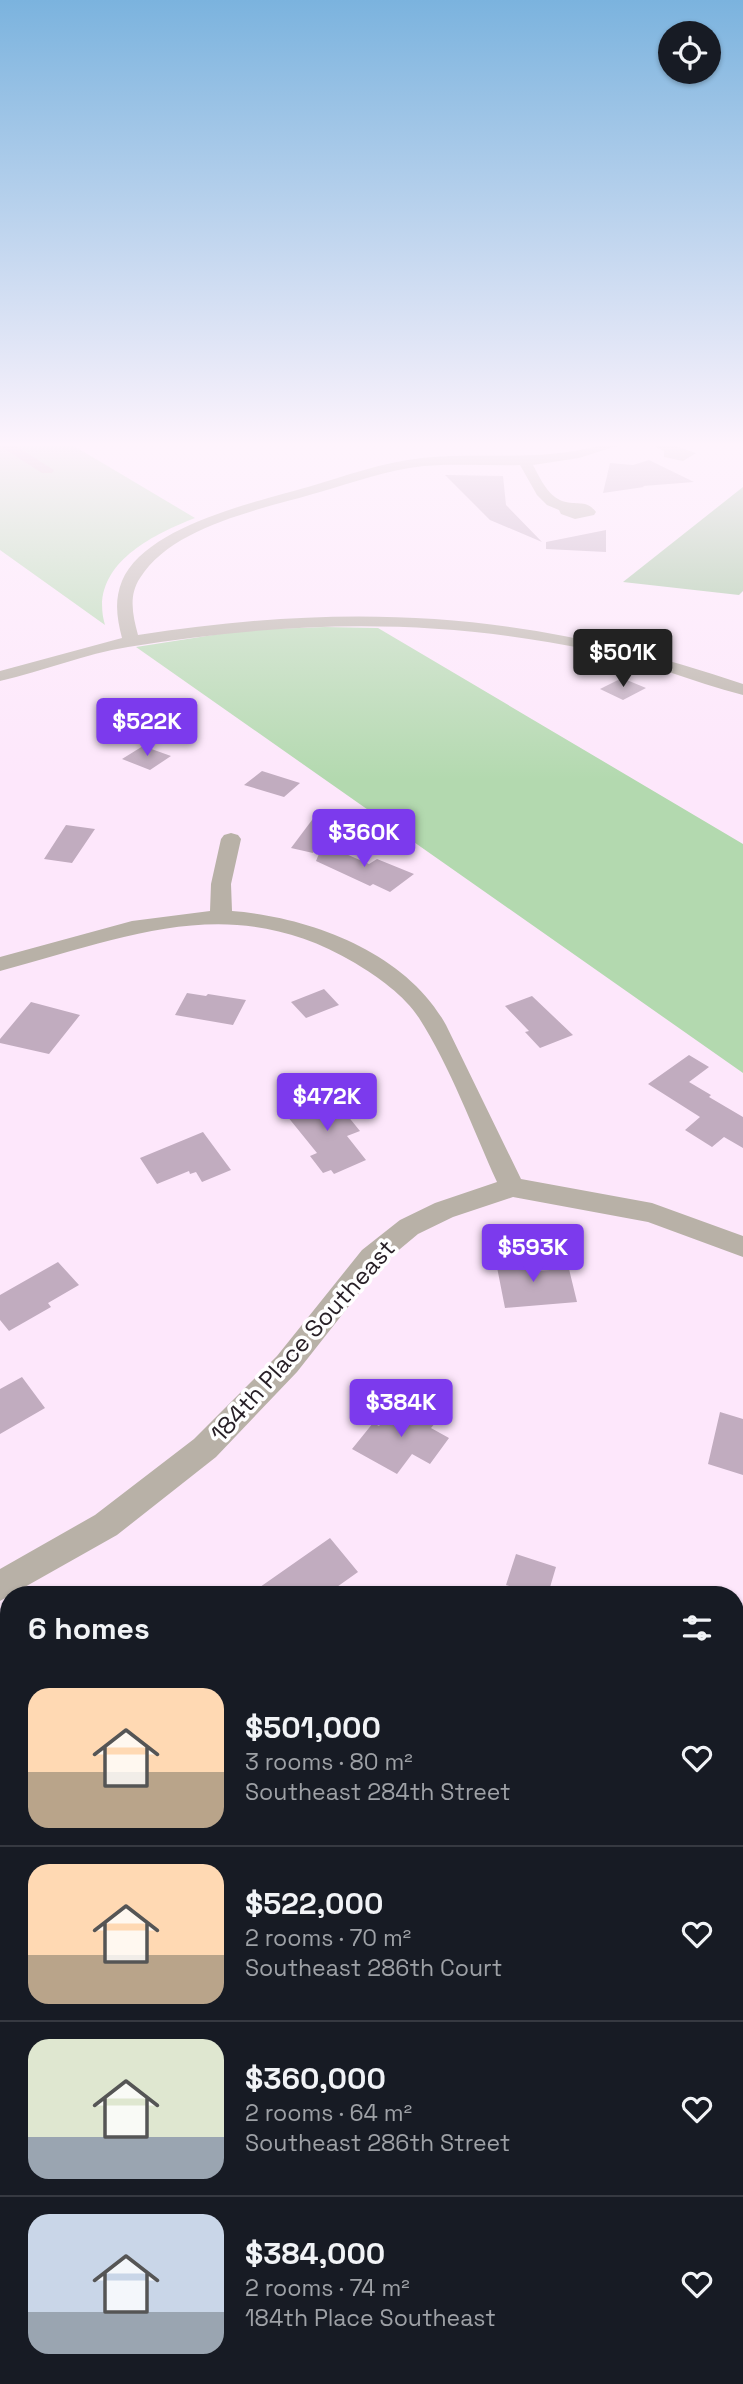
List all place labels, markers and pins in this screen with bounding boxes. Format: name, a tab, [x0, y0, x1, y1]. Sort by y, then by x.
pin: $501K	[574, 630, 672, 689]
pin: $522K	[98, 698, 196, 758]
pin: $360K	[315, 810, 413, 869]
pin: $472K	[278, 1074, 376, 1133]
pin: $593K	[484, 1224, 582, 1284]
pin: $384K	[352, 1380, 450, 1439]

